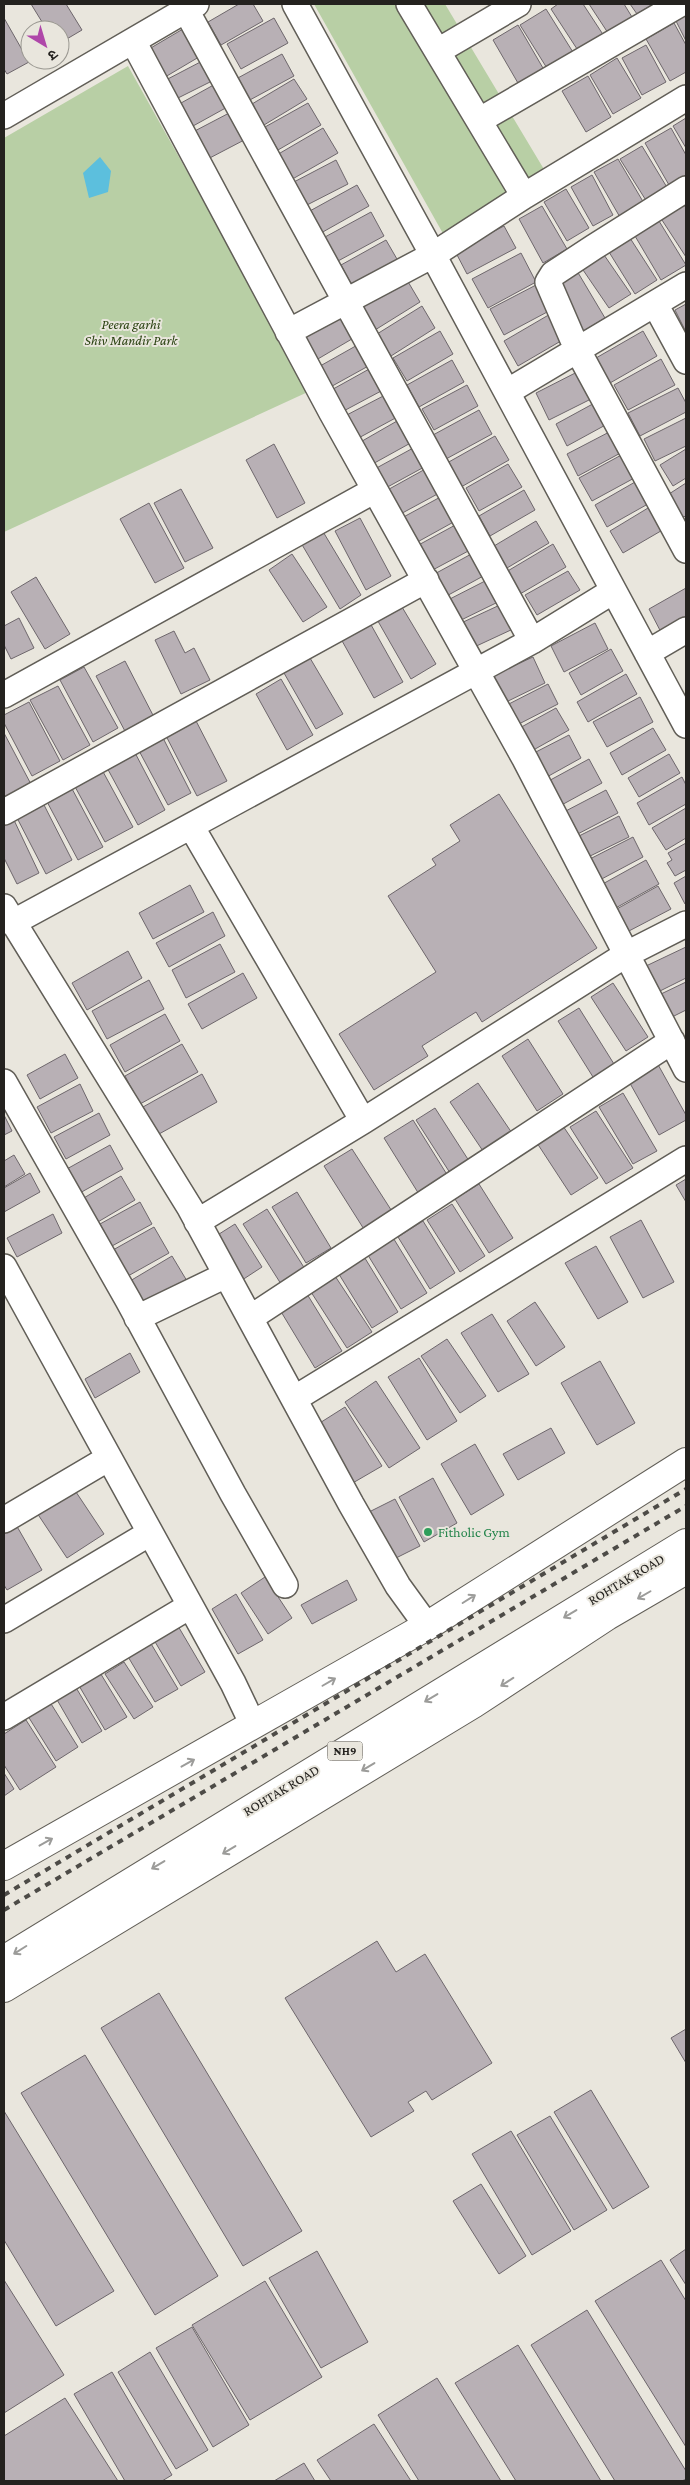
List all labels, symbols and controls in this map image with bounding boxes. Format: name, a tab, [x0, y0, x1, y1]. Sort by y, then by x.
north arrow	[20, 20, 70, 70]
text: उ	[44, 46, 61, 65]
park label: Peera garhi Shiv Mandir Park	[85, 316, 178, 348]
place label: Fitholic Gym	[438, 1524, 510, 1540]
marker: Fitholic Gym	[422, 1526, 434, 1538]
street label: ROHTAK ROAD	[585, 1550, 667, 1608]
one-way arrow	[638, 1590, 652, 1600]
one-way arrow	[461, 1594, 475, 1604]
one-way arrow	[563, 1608, 577, 1619]
one-way arrow	[500, 1676, 514, 1687]
one-way arrow	[321, 1677, 335, 1687]
one-way arrow	[425, 1694, 439, 1704]
road number: NH9	[328, 1742, 362, 1760]
one-way arrow	[180, 1757, 194, 1767]
street label: ROHTAK ROAD	[240, 1761, 322, 1819]
one-way arrow	[362, 1762, 376, 1772]
one-way arrow	[39, 1837, 53, 1847]
one-way arrow	[223, 1846, 237, 1856]
one-way arrow	[152, 1861, 166, 1871]
one-way arrow	[13, 1946, 27, 1956]

